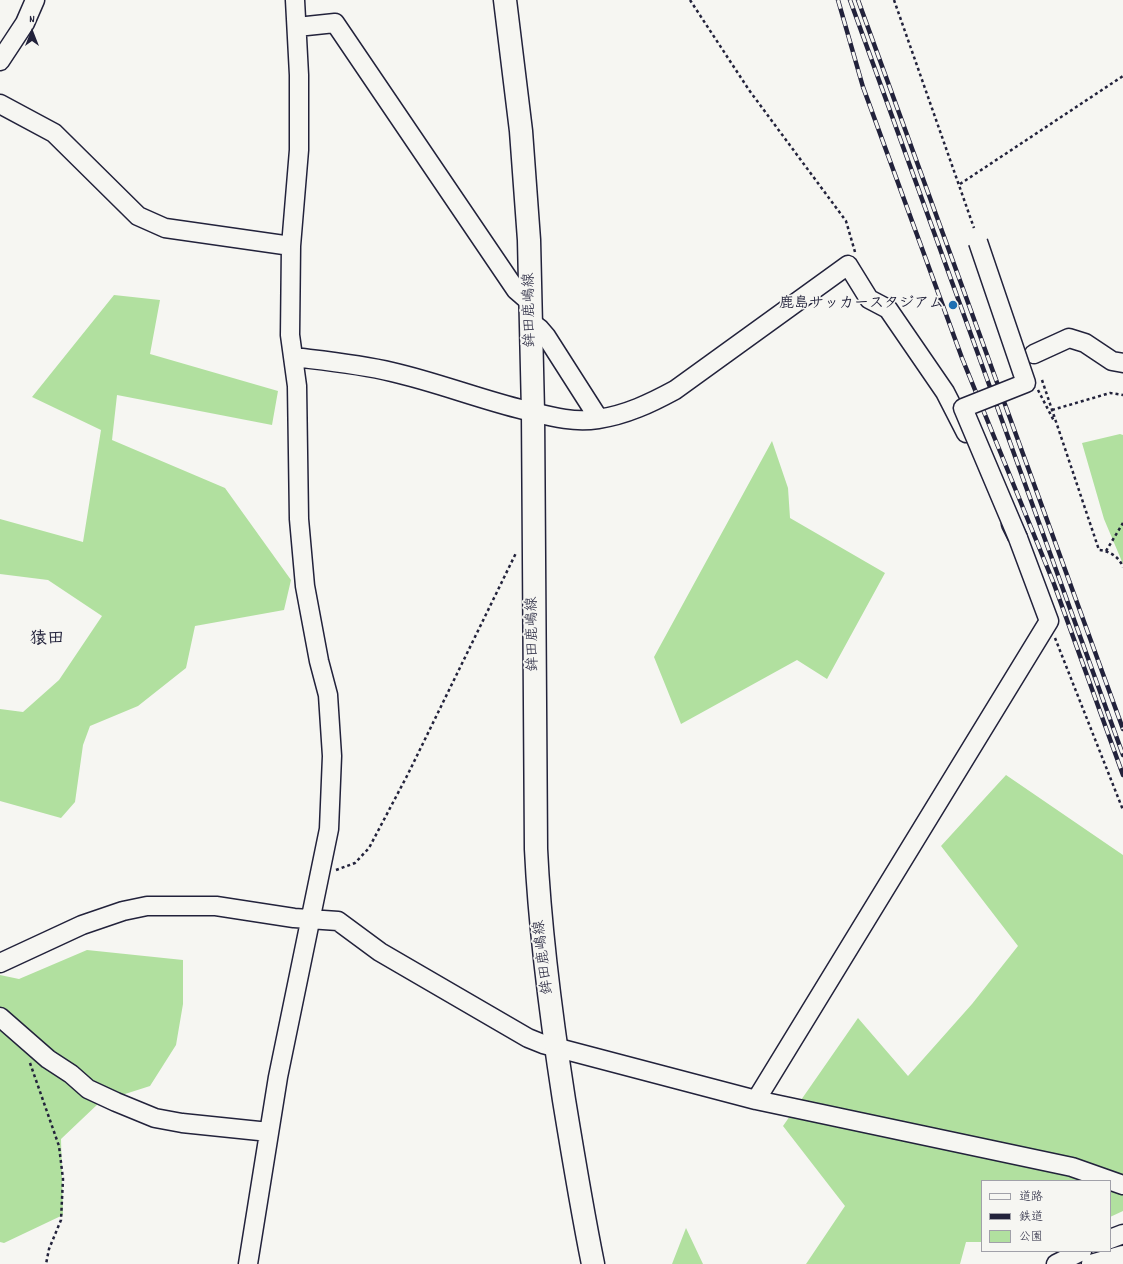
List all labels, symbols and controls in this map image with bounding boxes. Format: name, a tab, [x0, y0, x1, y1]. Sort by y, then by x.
north arrow	[12, 12, 52, 52]
text: N	[29, 12, 35, 28]
street label: 鉾田鹿嶋線	[521, 272, 541, 348]
place label: 鹿島サッカースタジアム	[779, 296, 944, 314]
marker: 鹿島サッカースタジアム	[947, 299, 959, 311]
street label: 鉾田鹿嶋線	[524, 596, 544, 672]
district label: 猿田	[30, 631, 64, 651]
street label: 鉾田鹿嶋線	[531, 919, 559, 995]
legend	[981, 1180, 1111, 1252]
text: 道路	[1019, 1189, 1043, 1206]
text: 鉄道	[1019, 1209, 1043, 1226]
text: 公園	[1019, 1229, 1043, 1246]

